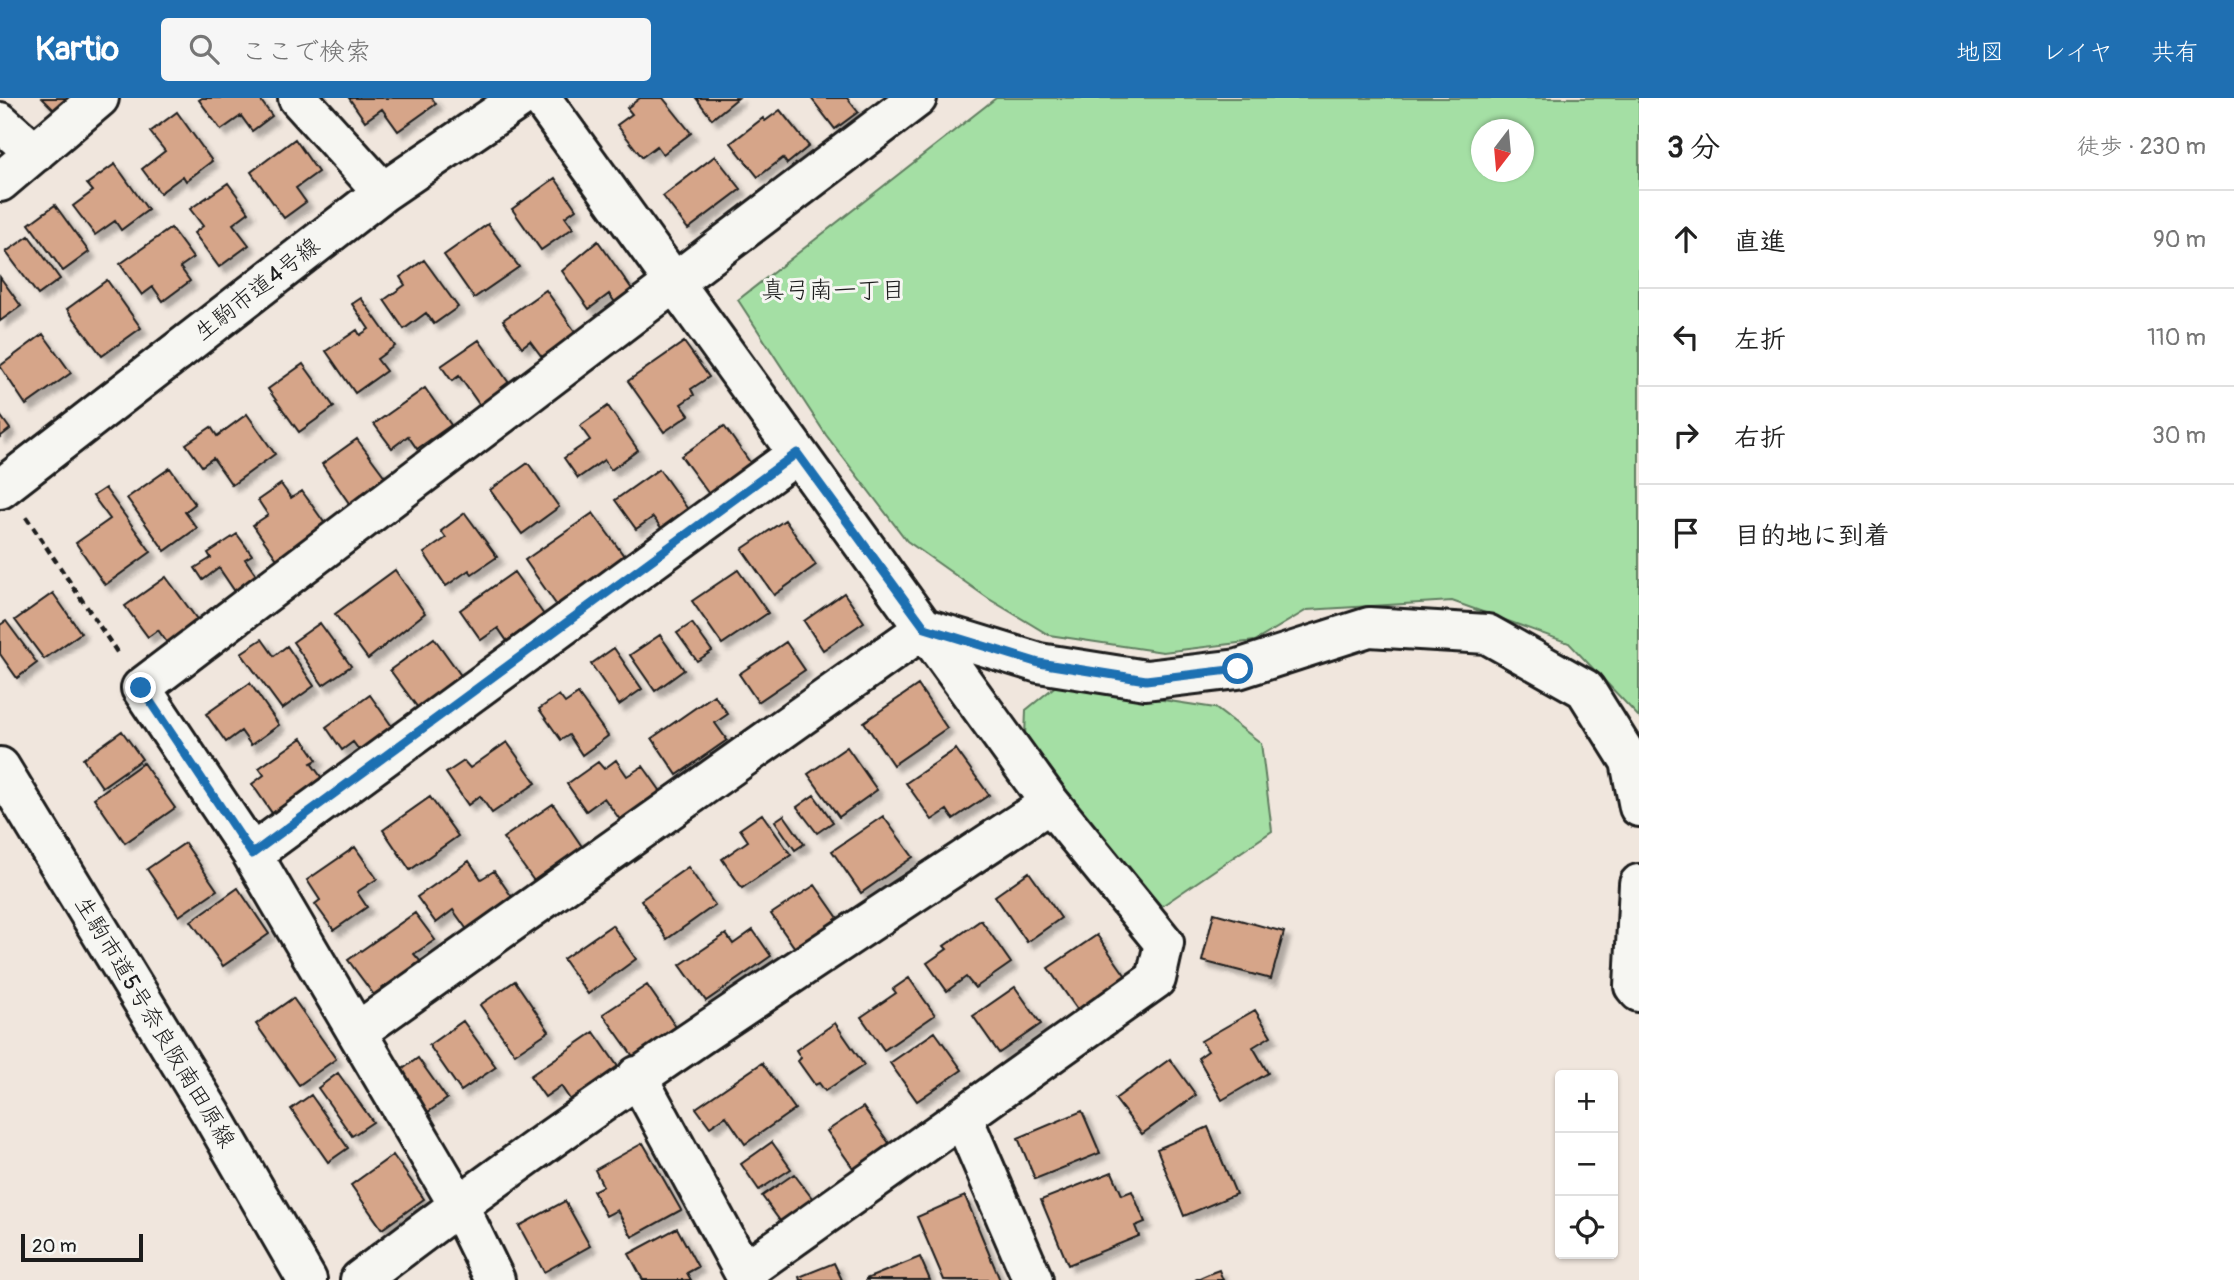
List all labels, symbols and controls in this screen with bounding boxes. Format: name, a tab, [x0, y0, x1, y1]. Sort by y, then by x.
search box	[161, 18, 651, 81]
text: Kartio	[35, 29, 119, 70]
icon: search	[185, 30, 223, 68]
text: ここで検索	[241, 36, 371, 68]
text: 地図	[1956, 38, 2004, 67]
text: レイヤ	[2042, 38, 2113, 67]
text: 共有	[2151, 38, 2199, 67]
north arrow	[1471, 119, 1534, 182]
text: 3 分	[1667, 129, 1720, 166]
text: 徒歩 · 230 m	[2076, 132, 2206, 161]
icon: ahead	[1667, 220, 1705, 258]
text: 90 m	[2153, 225, 2206, 254]
text: 直進	[1734, 226, 1786, 258]
street label: 生駒市道4号線	[188, 231, 326, 347]
district label: 真弓南一丁目	[761, 276, 905, 305]
icon: left	[1667, 318, 1705, 356]
text: 110 m	[2147, 323, 2206, 352]
text: 左折	[1734, 324, 1786, 356]
icon: right	[1667, 416, 1705, 454]
text: 30 m	[2152, 421, 2206, 450]
text: 右折	[1734, 422, 1786, 454]
icon: arrive	[1667, 514, 1705, 552]
text: 目的地に到着	[1734, 520, 1890, 552]
route start	[1222, 653, 1253, 684]
route end	[125, 672, 156, 703]
street label: 生駒市道5号奈良阪南田原線	[68, 891, 242, 1153]
map controls	[1555, 1070, 1618, 1259]
button: +	[1555, 1070, 1618, 1133]
button: −	[1555, 1133, 1618, 1196]
button: locate	[1555, 1196, 1618, 1259]
scale bar	[21, 1231, 144, 1263]
text: 20 m	[32, 1234, 77, 1258]

